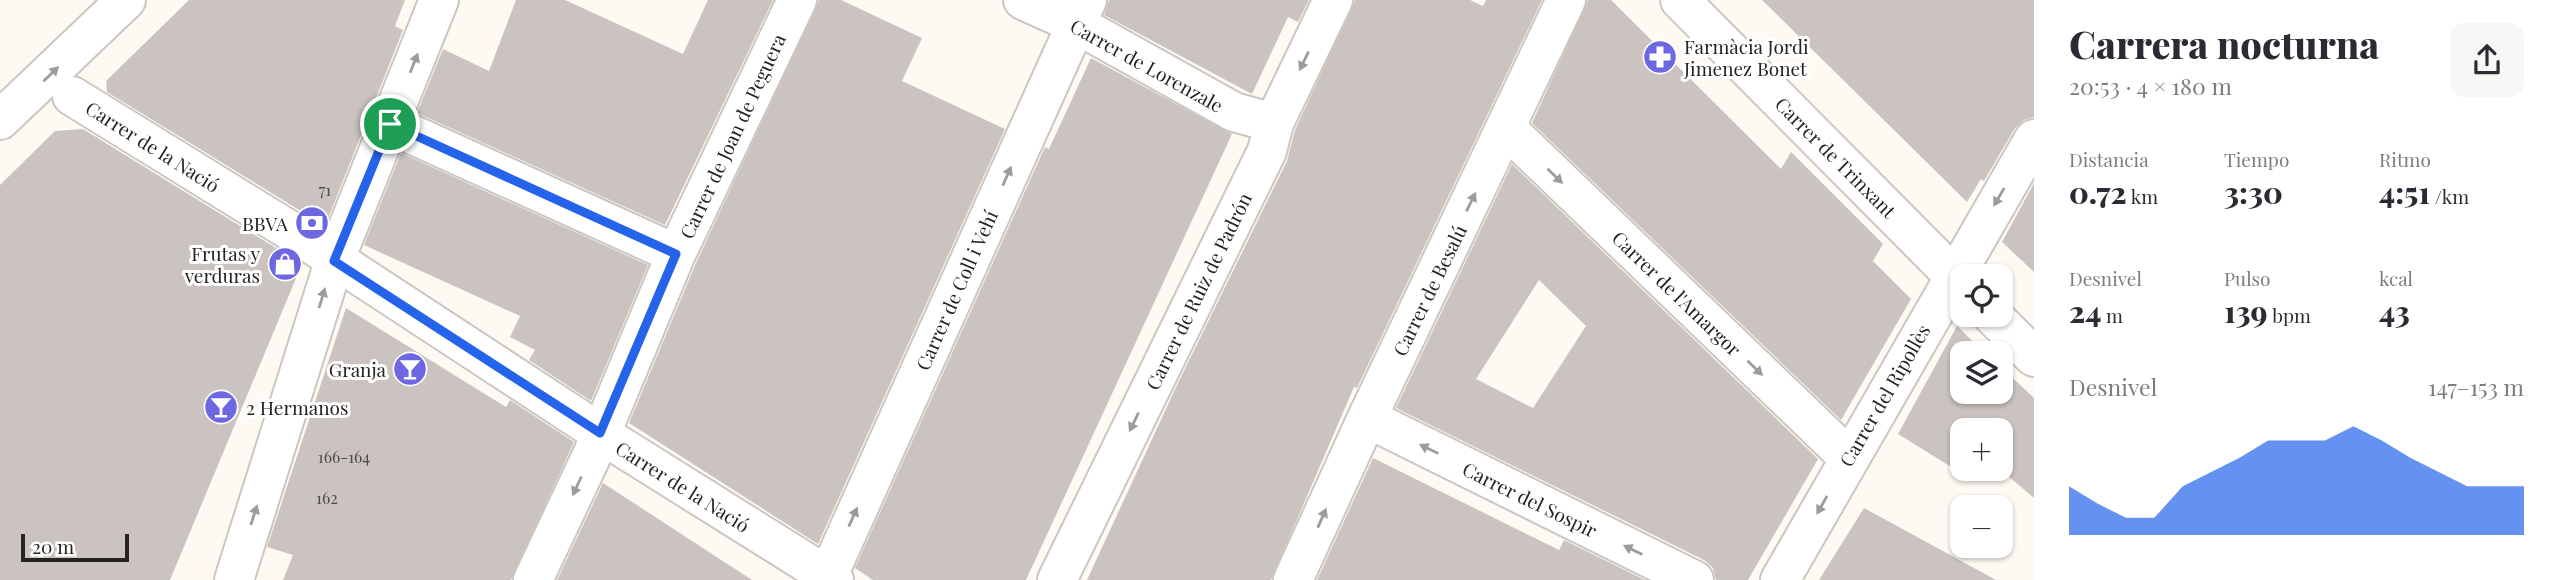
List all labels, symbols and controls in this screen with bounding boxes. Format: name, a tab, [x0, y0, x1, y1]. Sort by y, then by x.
street label: Carrer de Lorenzale	[1066, 12, 1228, 118]
text: Carrera nocturna	[2069, 18, 2379, 69]
button: share	[2450, 23, 2524, 97]
street label: Carrer de Joan de Peguera	[673, 29, 791, 243]
place label: Farmàcia Jordi Jimenez Bonet	[1683, 33, 1809, 81]
pharmacy icon: Farmàcia Jordi Jimenez Bonet	[1641, 38, 1679, 76]
one-way arrow	[1298, 51, 1309, 72]
one-way arrow	[408, 53, 419, 74]
one-way arrow	[42, 66, 59, 83]
text: 20:53 · 4 × 180 m	[2069, 70, 2232, 101]
street label: Carrer de Trinxant	[1770, 91, 1902, 223]
street label: Carrer de la Nació	[81, 94, 225, 198]
pin	[360, 94, 420, 154]
icon: arrive	[371, 105, 409, 143]
text: Distancia	[2069, 146, 2149, 172]
text: Tiempo	[2224, 146, 2289, 172]
text: Ritmo	[2379, 146, 2431, 172]
one-way arrow	[1001, 166, 1013, 186]
one-way arrow	[1547, 168, 1564, 185]
text: 0.72	[2069, 172, 2127, 212]
text: 3:30	[2224, 172, 2283, 212]
text: 4:51	[2379, 172, 2430, 212]
house number: 71	[319, 179, 331, 200]
text: km	[2127, 183, 2158, 209]
text: /km	[2430, 183, 2469, 209]
street label: Carrer de Ruiz de Padrón	[1139, 188, 1257, 394]
one-way arrow	[1993, 188, 2006, 207]
one-way arrow	[1466, 191, 1477, 212]
bank icon: BBVA	[293, 204, 331, 242]
street label: Carrer de Coll i Vehí	[909, 205, 1003, 374]
place label: BBVA	[242, 210, 289, 236]
street label: Carrer de Besalú	[1386, 220, 1472, 360]
street label: Carrer de l'Amargor	[1607, 225, 1747, 362]
place label: Frutas y verduras	[184, 240, 260, 288]
shop icon: Frutas y verduras	[266, 245, 304, 283]
map controls	[1950, 264, 2013, 558]
button: locate	[1950, 264, 2013, 327]
text: Desnivel	[2069, 265, 2142, 291]
text: Pulso	[2224, 265, 2271, 291]
text: kcal	[2379, 265, 2413, 291]
one-way arrow	[318, 287, 328, 308]
text: 24	[2069, 291, 2101, 331]
text: 139	[2224, 291, 2268, 331]
text: 43	[2379, 291, 2410, 331]
text: m	[2101, 302, 2123, 328]
text: bpm	[2268, 302, 2311, 328]
street label: Carrer del Ripollès	[1833, 319, 1935, 471]
button: layers	[1950, 341, 2013, 404]
bar icon: Granja	[391, 350, 429, 388]
place label: Granja	[329, 356, 387, 382]
one-way arrow	[1746, 360, 1763, 377]
text: Desnivel	[2069, 371, 2157, 402]
text: 147–153 m	[2428, 371, 2524, 402]
bar icon: 2 Hermanos	[202, 388, 240, 426]
place label: 2 Hermanos	[246, 394, 349, 420]
one-way arrow	[1129, 412, 1140, 432]
button: +	[1950, 418, 2013, 481]
street label: Carrer de la Nació	[611, 434, 755, 538]
one-way arrow	[1419, 443, 1439, 454]
house number: 166-164	[318, 446, 370, 467]
street label: Carrer del Sospir	[1458, 455, 1602, 543]
one-way arrow	[572, 476, 583, 496]
house number: 162	[316, 487, 338, 508]
one-way arrow	[1816, 495, 1828, 514]
button: −	[1950, 495, 2013, 558]
one-way arrow	[250, 504, 260, 525]
one-way arrow	[848, 507, 859, 528]
one-way arrow	[1316, 508, 1327, 528]
scale bar	[21, 531, 130, 563]
text: 20 m	[32, 533, 74, 559]
one-way arrow	[1622, 544, 1642, 556]

